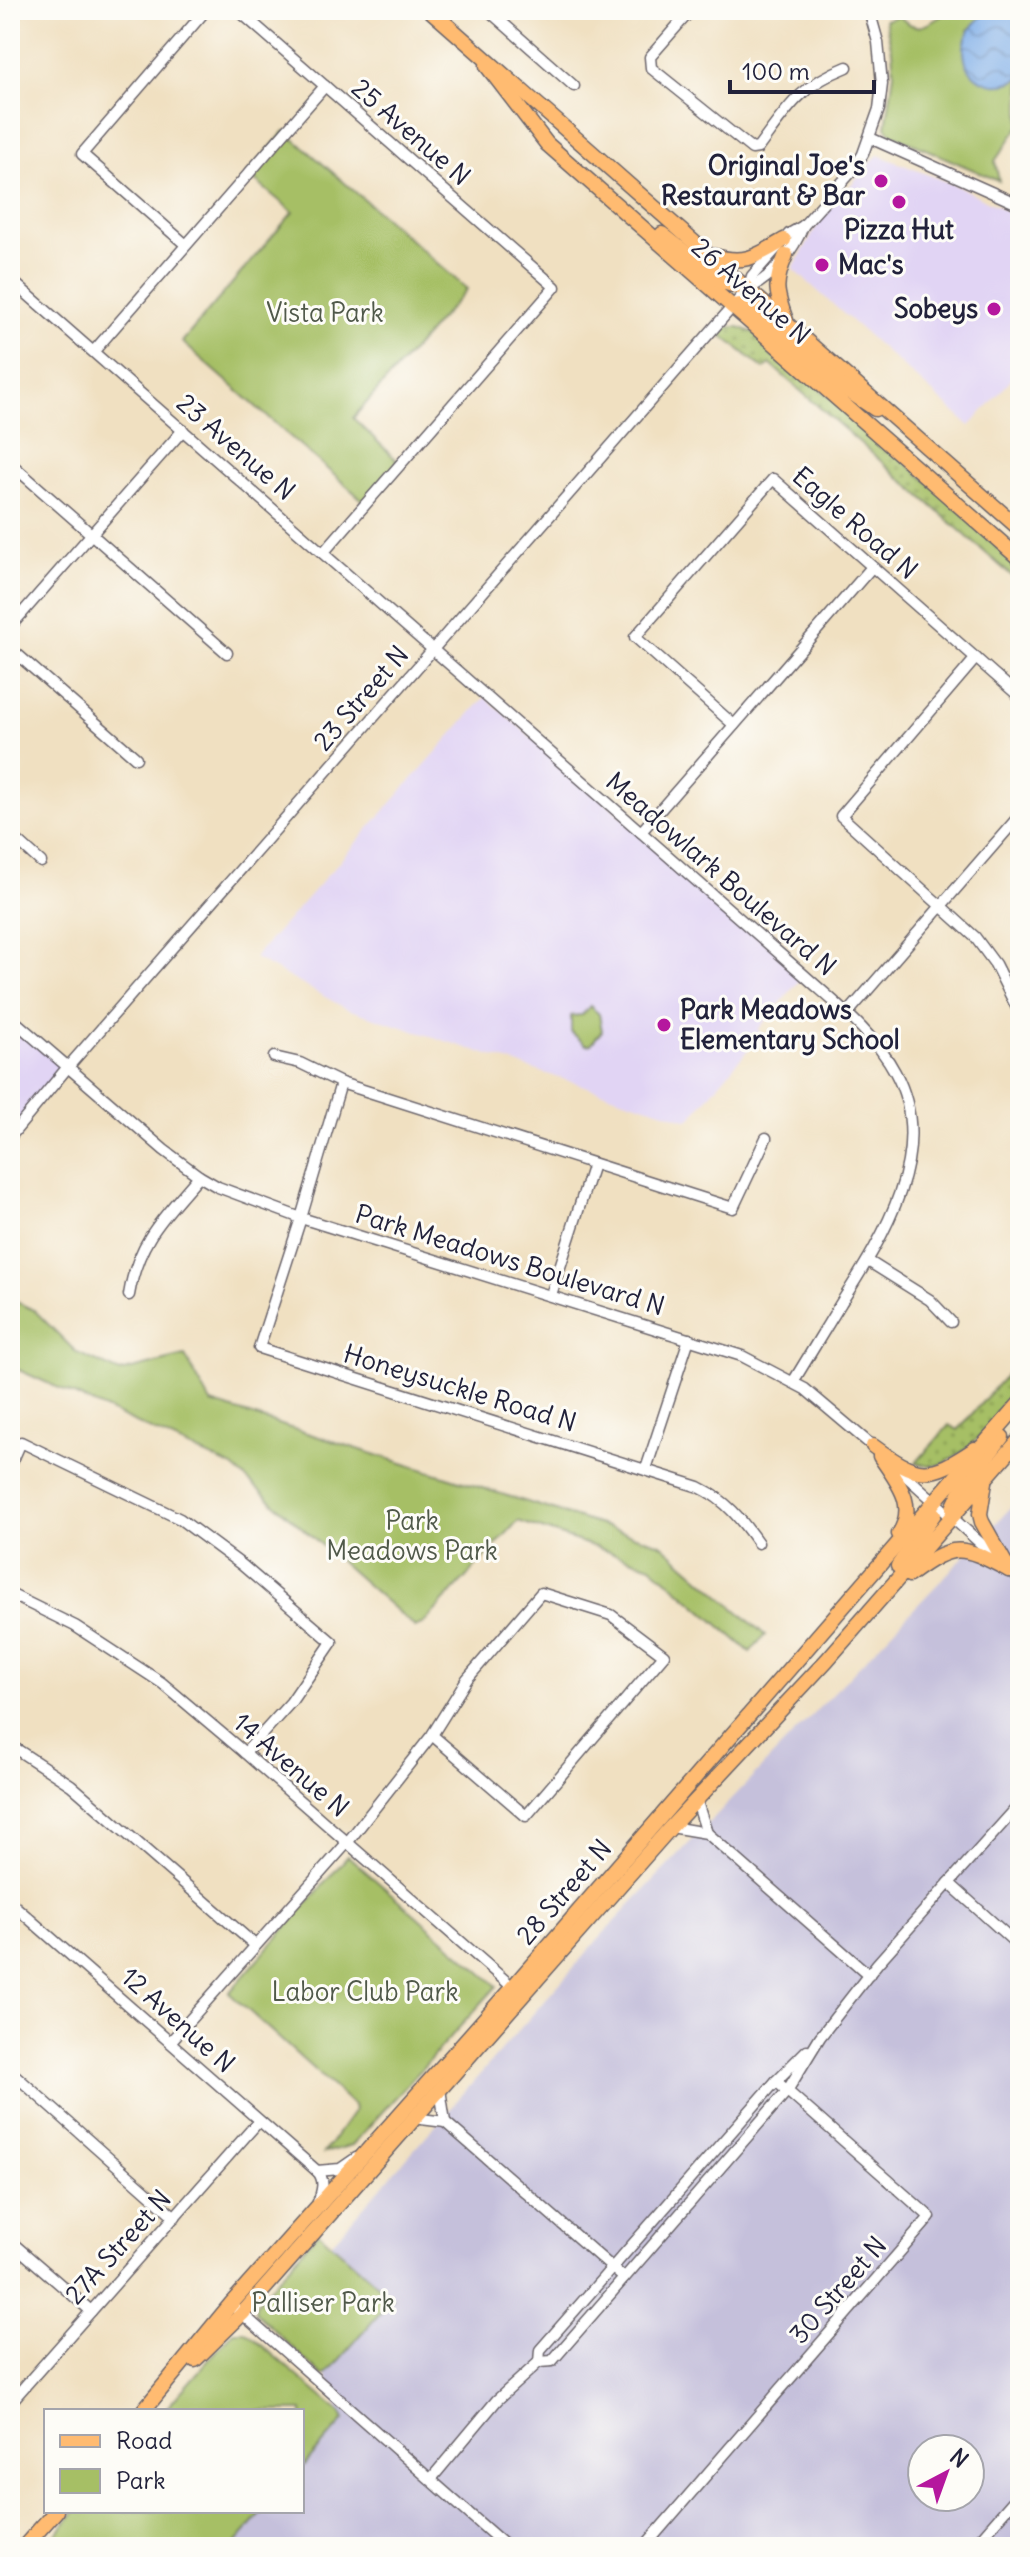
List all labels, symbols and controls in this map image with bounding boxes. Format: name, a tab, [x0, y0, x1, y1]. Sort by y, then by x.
scale bar	[730, 44, 874, 94]
text: 100 m	[742, 56, 810, 86]
street label: 25 Avenue N	[345, 71, 478, 192]
place label: Original Joe's Restaurant & Bar	[661, 149, 865, 212]
marker: Original Joe's Restaurant & Bar	[872, 172, 890, 190]
marker: Pizza Hut	[890, 193, 908, 211]
place label: Pizza Hut	[844, 213, 954, 246]
street label: 26 Avenue N	[685, 230, 818, 351]
place label: Mac's	[838, 248, 904, 281]
marker: Mac's	[813, 256, 831, 274]
place label: Sobeys	[894, 292, 978, 325]
park label: Vista Park	[266, 296, 384, 329]
marker: Sobeys	[985, 300, 1003, 318]
street label: 23 Avenue N	[170, 386, 302, 507]
street label: Eagle Road N	[786, 459, 925, 586]
street label: 23 Street N	[306, 638, 415, 757]
street label: Meadowlark Boulevard N	[599, 765, 843, 983]
place label: Park Meadows Elementary School	[680, 993, 900, 1056]
marker: Park Meadows Elementary School	[655, 1016, 673, 1034]
street label: Park Meadows Boulevard N	[352, 1197, 669, 1322]
street label: Honeysuckle Road N	[340, 1336, 581, 1439]
park label: Park Meadows Park	[326, 1504, 498, 1567]
street label: 14 Avenue N	[227, 1705, 356, 1824]
street label: 28 Street N	[509, 1832, 618, 1951]
street label: 12 Avenue N	[115, 1960, 242, 2079]
park label: Labor Club Park	[272, 1975, 458, 2008]
street label: 27A Street N	[58, 2183, 178, 2311]
street label: 30 Street N	[782, 2229, 893, 2350]
park label: Palliser Park	[251, 2286, 395, 2319]
legend	[44, 2409, 304, 2513]
text: Road	[116, 2425, 172, 2455]
north arrow	[906, 2433, 986, 2513]
text: N	[944, 2442, 974, 2473]
text: Park	[116, 2465, 166, 2495]

